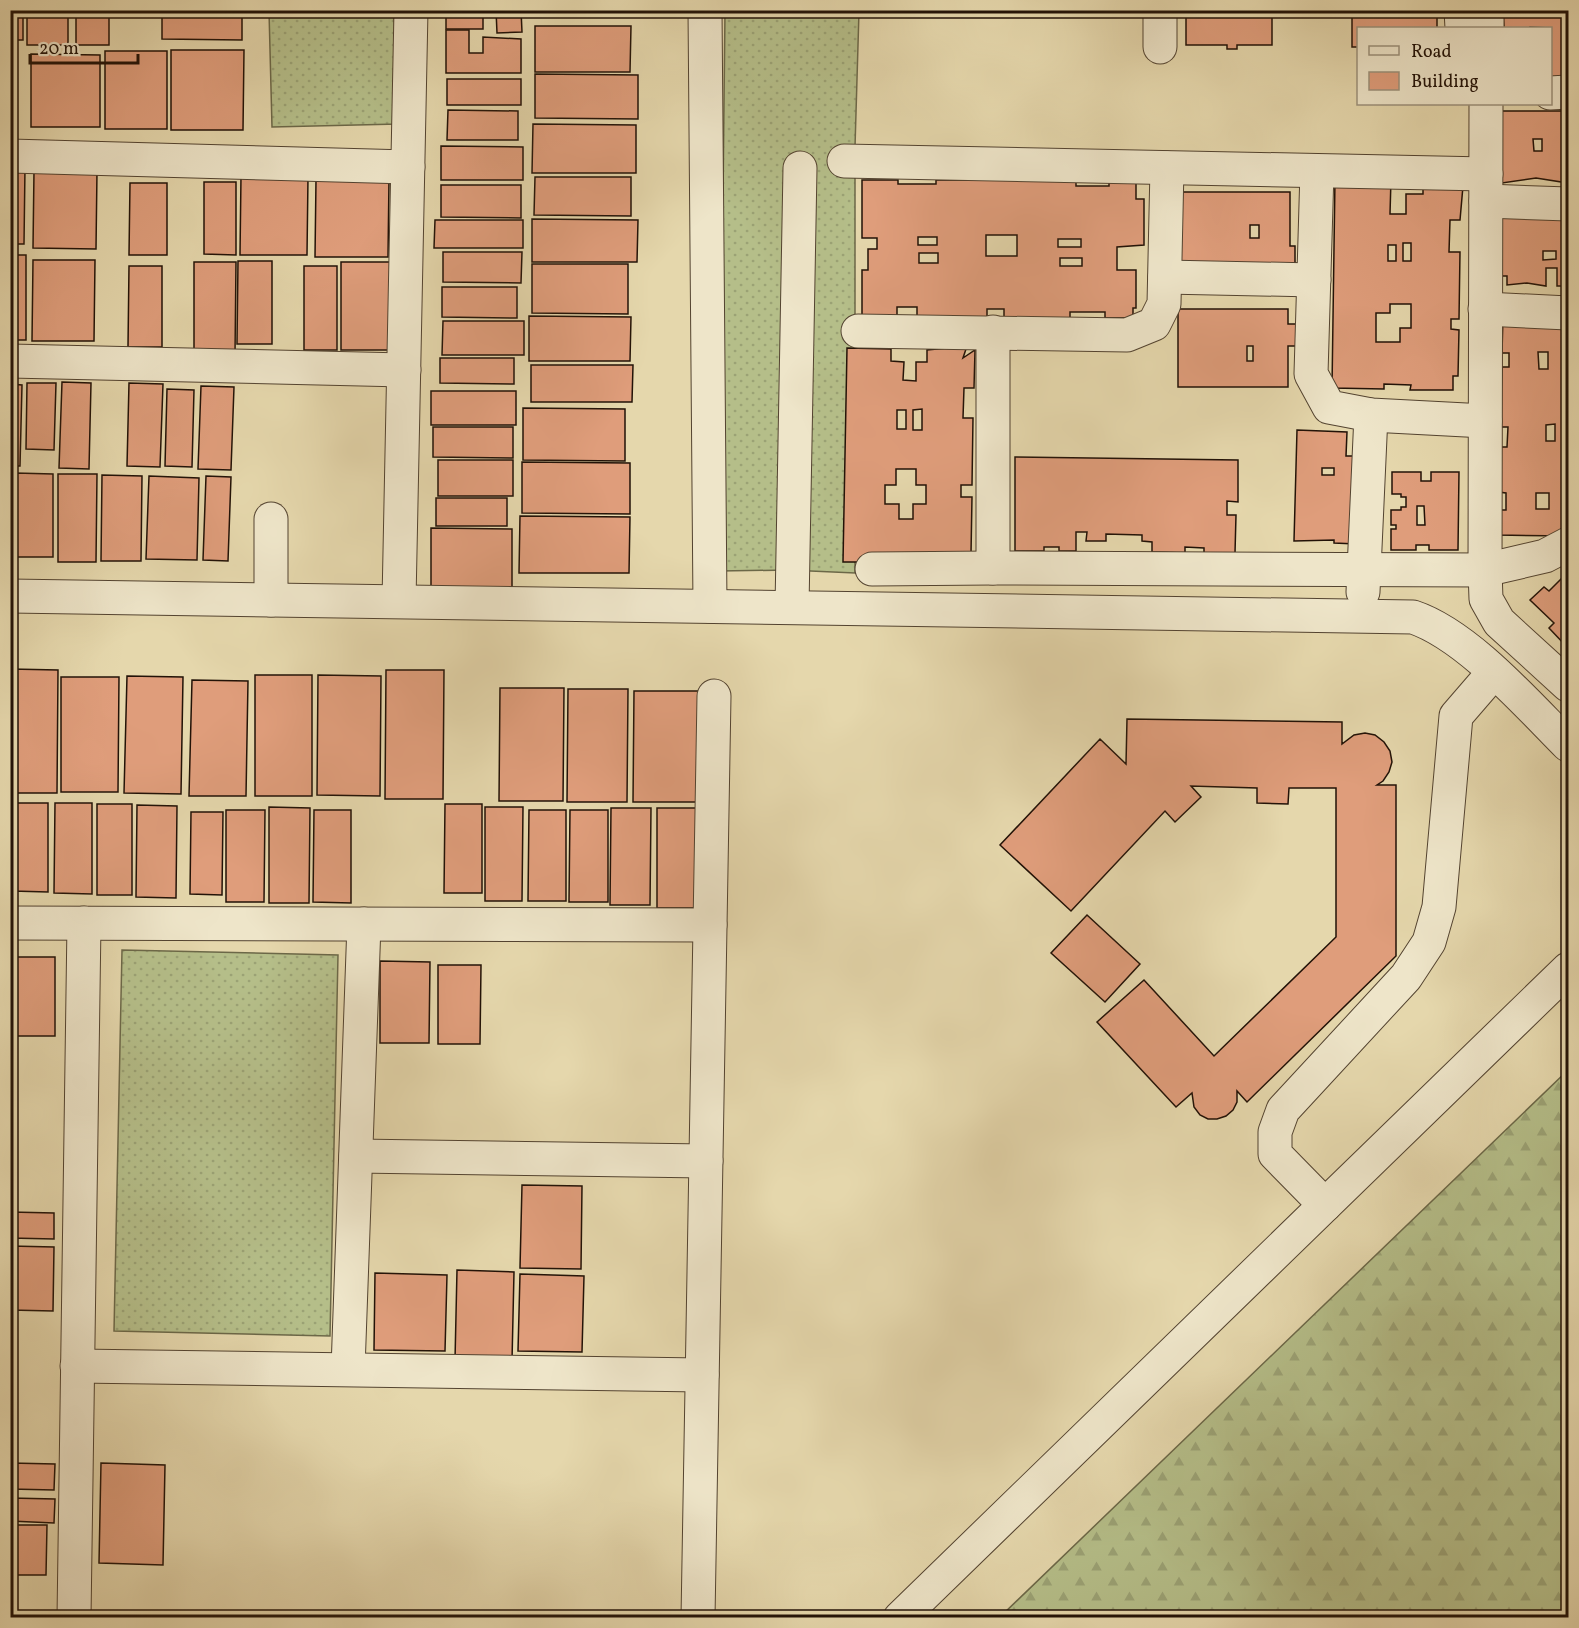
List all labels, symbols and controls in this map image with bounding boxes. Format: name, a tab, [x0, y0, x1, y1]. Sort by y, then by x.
scale bar	[30, 27, 138, 65]
legend	[1357, 27, 1552, 105]
text: 20 m	[39, 37, 79, 62]
text: Road	[1411, 40, 1452, 65]
text: Building	[1411, 70, 1479, 95]

